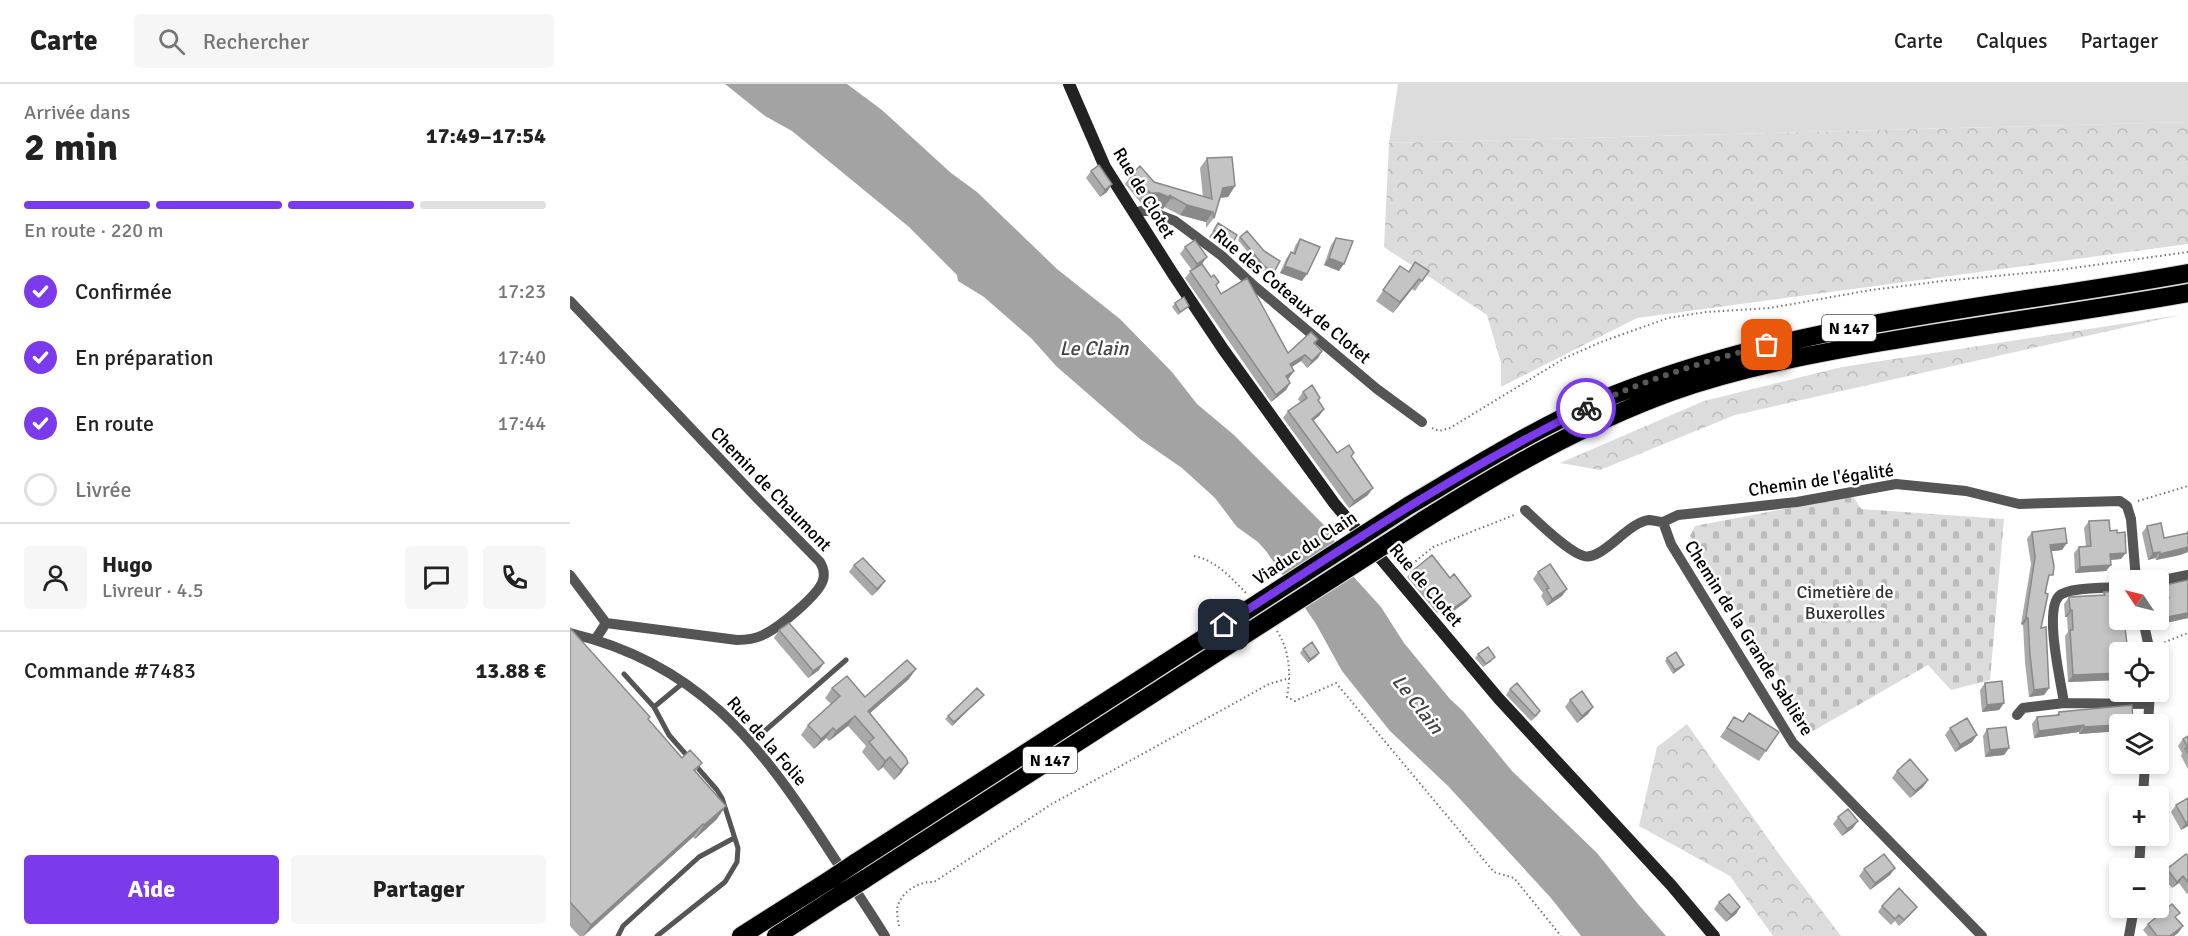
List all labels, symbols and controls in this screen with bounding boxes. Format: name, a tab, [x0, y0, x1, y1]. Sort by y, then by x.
search box	[134, 14, 554, 68]
text: Carte	[30, 24, 98, 58]
icon: search	[155, 25, 188, 58]
text: Rechercher	[203, 28, 309, 55]
text: Carte	[1894, 28, 1943, 54]
text: Calques	[1976, 28, 2047, 54]
text: Partager	[2080, 28, 2158, 54]
text: Arrivée dans	[24, 100, 130, 125]
text: 17:49–17:54	[426, 122, 546, 149]
text: 2 min	[24, 123, 118, 171]
street label: Rue de Clotet	[1108, 143, 1180, 243]
text: En route · 220 m	[24, 218, 163, 243]
street label: Rue des Coteaux de Clotet	[1209, 224, 1375, 368]
icon: check	[24, 275, 57, 308]
text: Confirmée	[75, 278, 172, 305]
text: 17:23	[497, 279, 546, 304]
road number: N 147	[1822, 315, 1876, 341]
pin	[1741, 319, 1792, 370]
icon: bag	[1750, 328, 1783, 361]
water label: Le Clain	[1060, 336, 1129, 361]
icon: check	[24, 341, 57, 374]
text: En préparation	[75, 344, 214, 371]
text: 17:40	[497, 345, 546, 370]
courier	[1556, 378, 1616, 438]
icon: bike	[1570, 392, 1603, 425]
icon: check	[24, 407, 57, 440]
text: En route	[75, 410, 154, 437]
text: 17:44	[497, 411, 546, 436]
street label: Chemin de Chaumont	[706, 422, 836, 556]
street label: Chemin de l'égalité	[1747, 459, 1895, 501]
text: Livrée	[75, 476, 132, 503]
street label: Viaduc du Clain	[1249, 506, 1361, 590]
street label: Chemin de la Grande Sablière	[1680, 536, 1818, 740]
street label: Rue de Clotet	[1385, 539, 1467, 631]
button: person	[24, 546, 87, 609]
button: chat	[405, 546, 468, 609]
button: phone	[483, 546, 546, 609]
text: Hugo	[102, 551, 152, 578]
north arrow	[2109, 570, 2169, 630]
map controls	[2109, 570, 2169, 918]
text: Livreur · 4.5	[102, 578, 203, 603]
park label: Cimetière de Buxerolles	[1796, 581, 1894, 624]
pin	[1198, 599, 1249, 650]
icon: home	[1207, 608, 1240, 641]
button: locate	[2109, 642, 2169, 702]
text: Commande #7483	[24, 657, 196, 684]
text: 13.88 €	[475, 657, 546, 684]
water label: Le Clain	[1387, 669, 1449, 740]
street label: Rue de la Folie	[722, 692, 812, 790]
button: layers	[2109, 714, 2169, 774]
road number: N 147	[1023, 747, 1077, 773]
button: +	[2109, 786, 2169, 846]
button: Aide	[24, 855, 279, 924]
button: Partager	[291, 855, 546, 924]
button: −	[2109, 858, 2169, 918]

